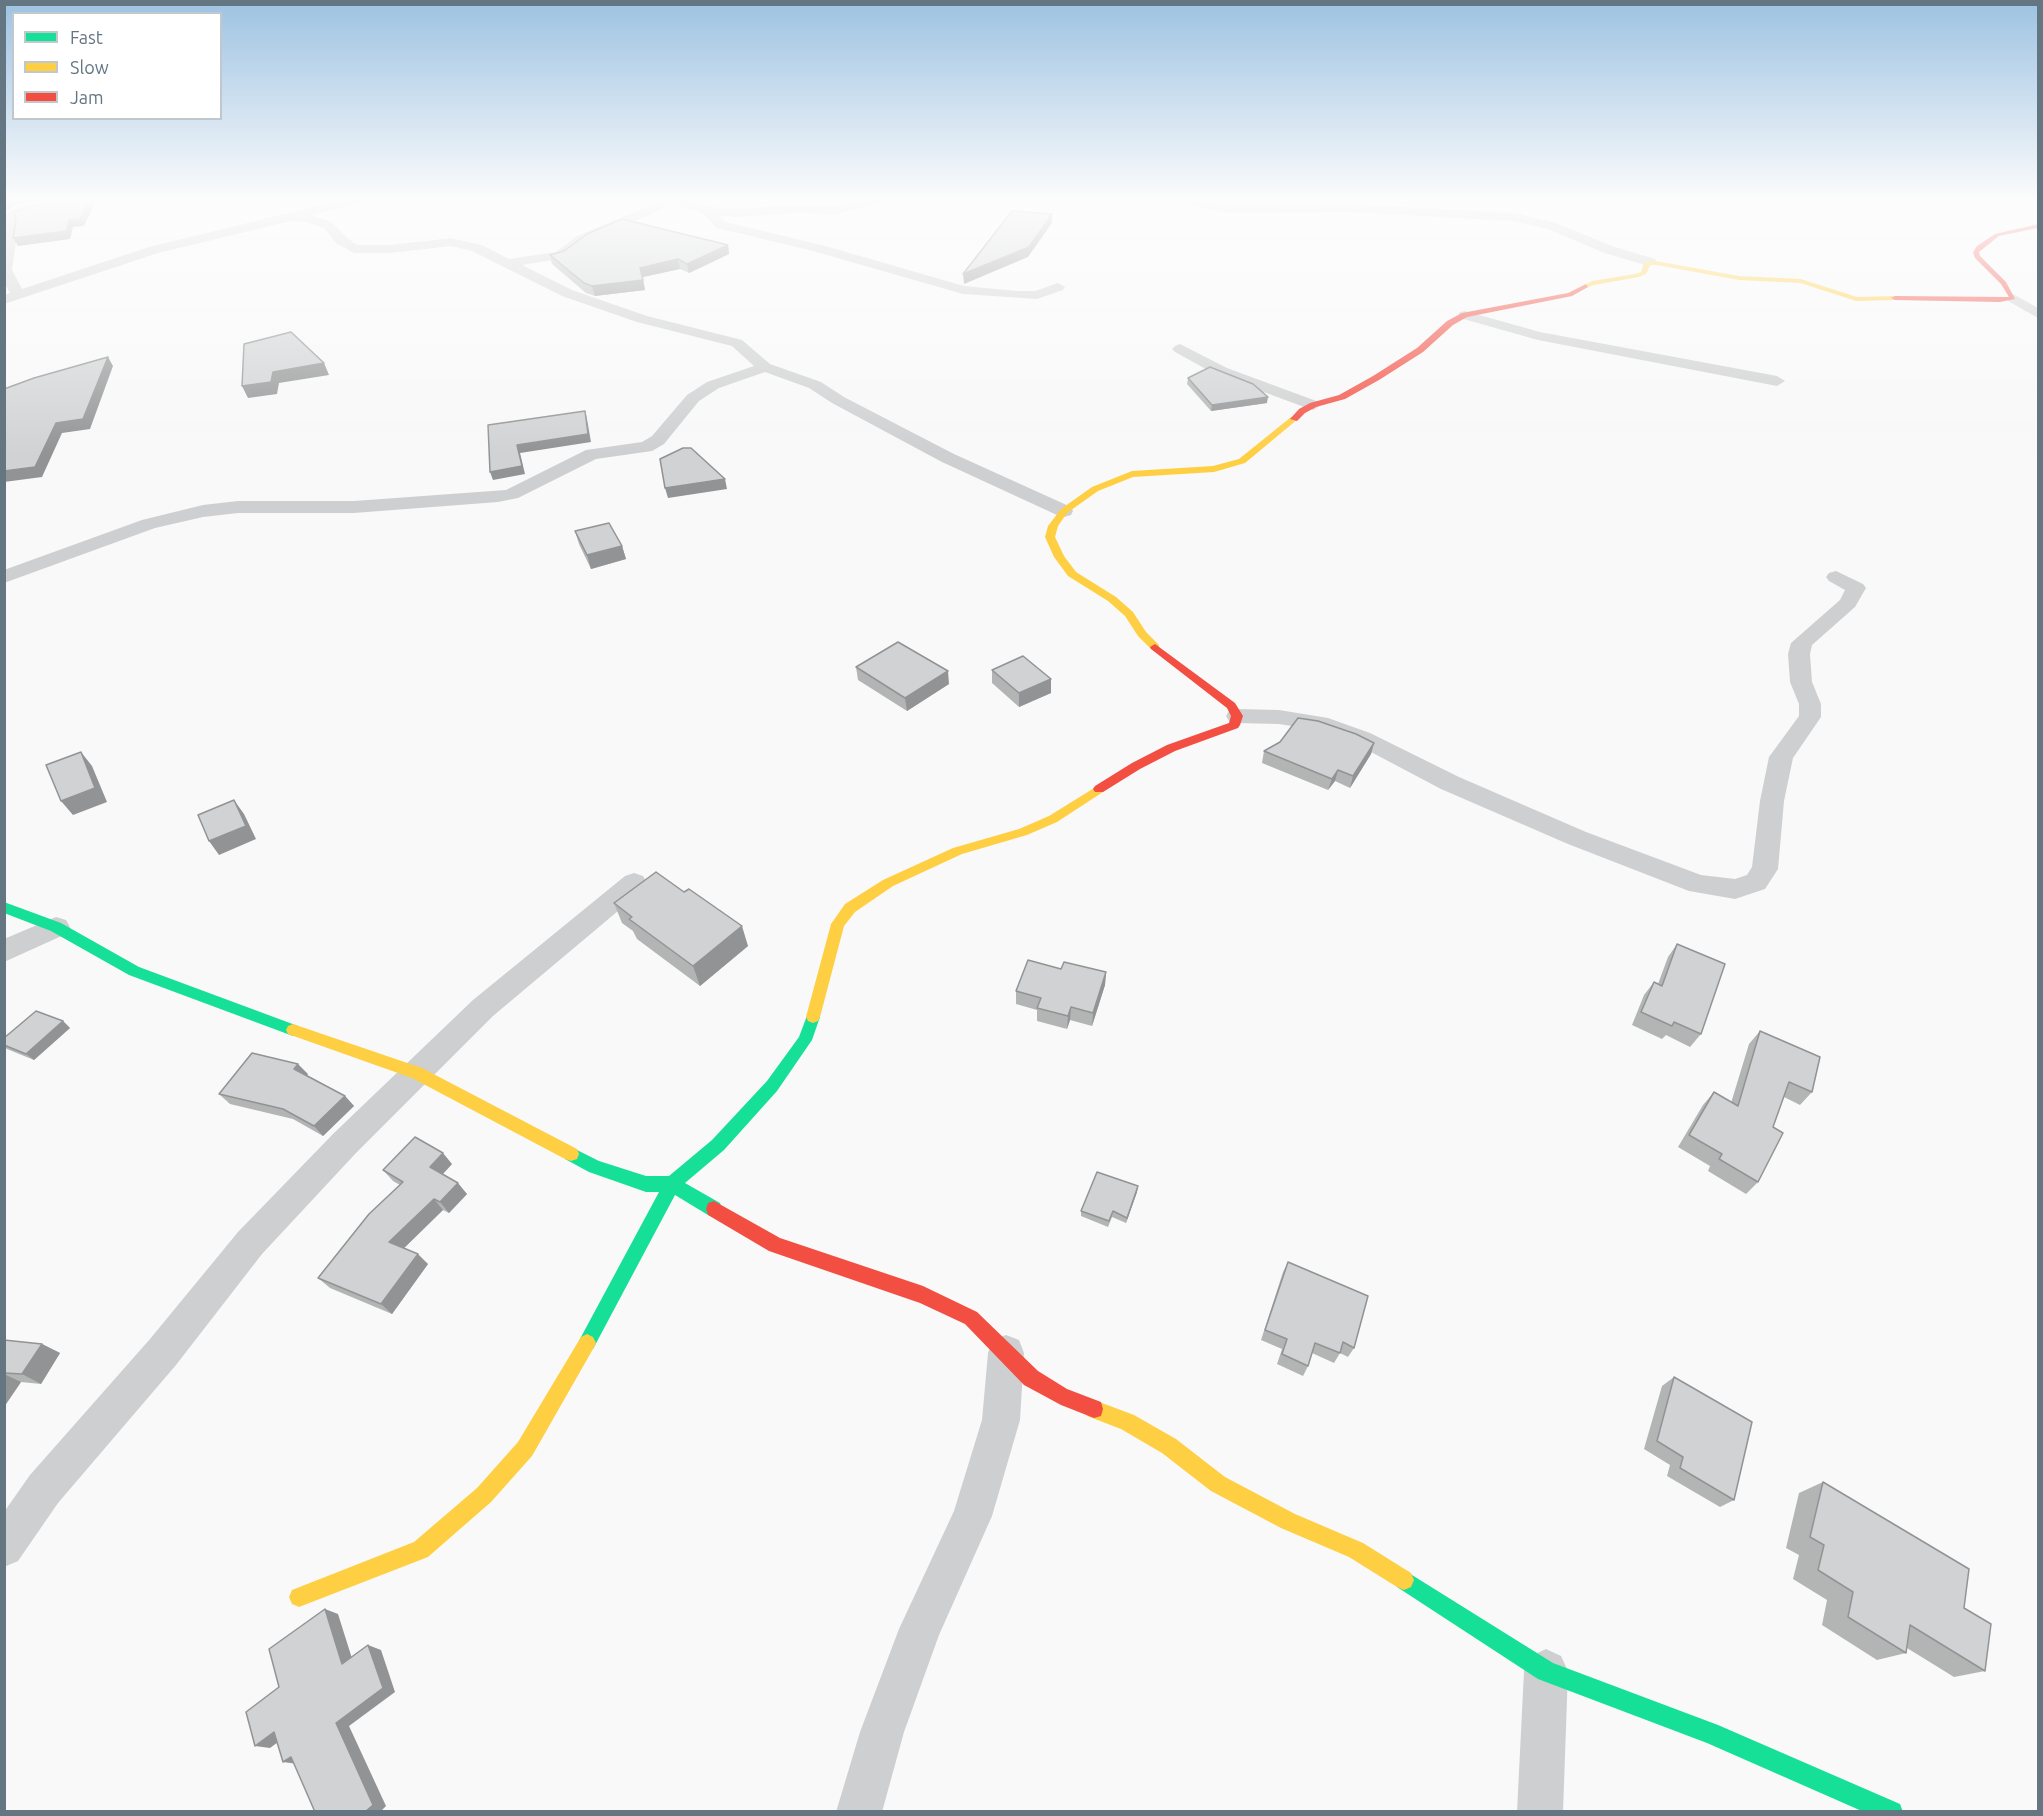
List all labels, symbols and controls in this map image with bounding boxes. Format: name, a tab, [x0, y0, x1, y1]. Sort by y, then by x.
legend	[12, 12, 222, 120]
text: Fast	[70, 27, 103, 47]
text: Slow	[70, 57, 109, 77]
text: Jam	[70, 87, 104, 107]

